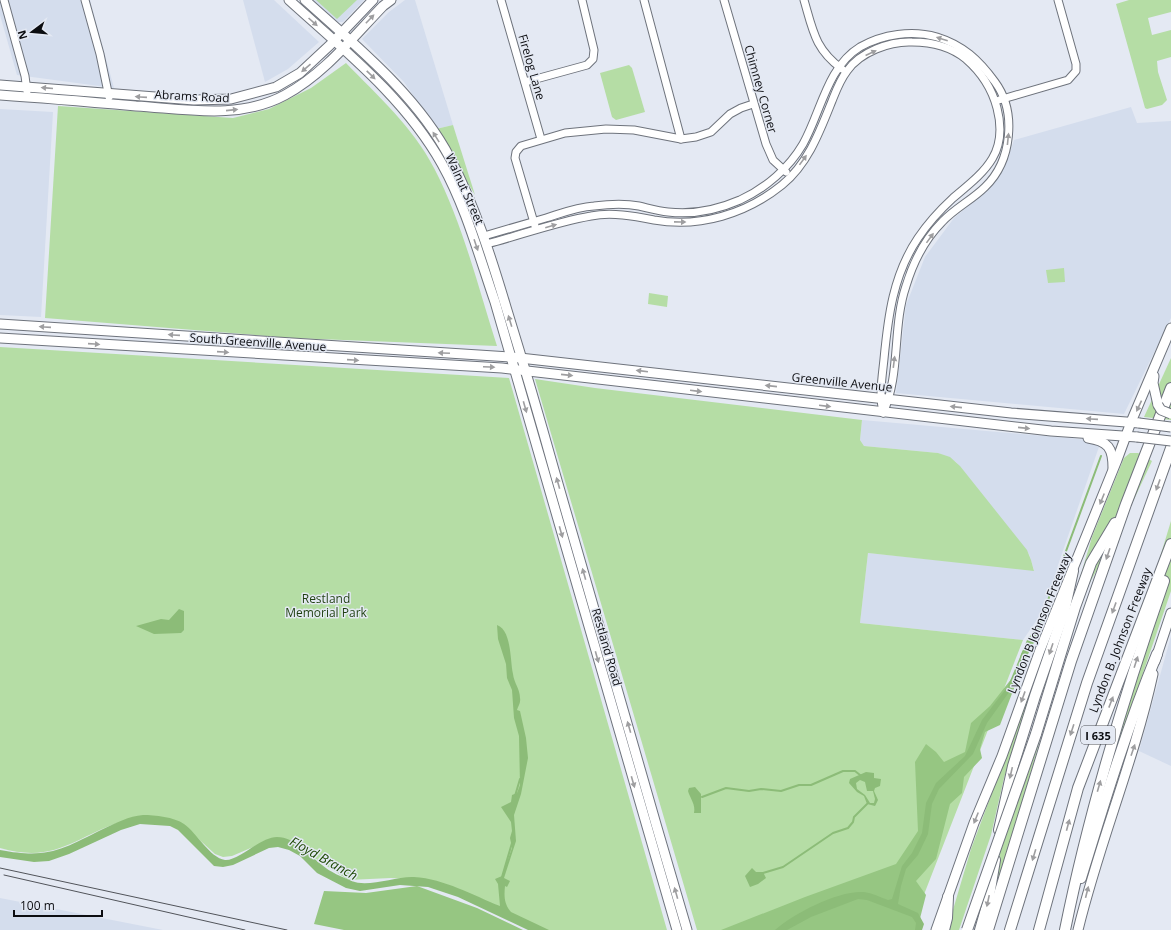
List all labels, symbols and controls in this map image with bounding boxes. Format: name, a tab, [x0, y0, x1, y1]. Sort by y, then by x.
north arrow	[12, 12, 52, 52]
one-way arrow	[365, 14, 374, 24]
one-way arrow	[308, 17, 318, 27]
text: N	[13, 29, 30, 41]
street label: Firelog Lane	[514, 32, 550, 102]
one-way arrow	[936, 36, 948, 42]
street label: Chimney Corner	[740, 43, 782, 135]
one-way arrow	[865, 50, 876, 56]
one-way arrow	[301, 63, 311, 73]
one-way arrow	[366, 70, 376, 80]
one-way arrow	[41, 85, 53, 92]
street label: Abrams Road	[154, 86, 230, 106]
one-way arrow	[135, 93, 147, 100]
one-way arrow	[226, 107, 238, 114]
one-way arrow	[432, 132, 440, 142]
one-way arrow	[1005, 133, 1011, 146]
street label: Walnut Street	[442, 151, 488, 227]
one-way arrow	[799, 155, 807, 165]
one-way arrow	[674, 219, 687, 225]
one-way arrow	[546, 223, 558, 229]
one-way arrow	[926, 233, 934, 244]
one-way arrow	[473, 239, 479, 251]
one-way arrow	[507, 315, 513, 327]
one-way arrow	[39, 323, 51, 330]
street label: South Greenville Avenue	[189, 329, 327, 355]
one-way arrow	[168, 332, 180, 339]
one-way arrow	[88, 340, 100, 347]
one-way arrow	[217, 348, 229, 355]
one-way arrow	[438, 349, 450, 356]
one-way arrow	[891, 355, 897, 368]
one-way arrow	[347, 357, 360, 363]
one-way arrow	[483, 364, 496, 370]
one-way arrow	[636, 368, 648, 374]
street label: Greenville Avenue	[791, 368, 893, 396]
one-way arrow	[561, 372, 573, 379]
one-way arrow	[765, 383, 778, 389]
one-way arrow	[690, 387, 702, 394]
one-way arrow	[1136, 400, 1142, 411]
one-way arrow	[522, 401, 528, 413]
one-way arrow	[819, 403, 831, 409]
one-way arrow	[950, 403, 962, 410]
one-way arrow	[1086, 416, 1098, 423]
one-way arrow	[1018, 425, 1030, 431]
one-way arrow	[555, 476, 561, 488]
one-way arrow	[1155, 480, 1161, 492]
one-way arrow	[1098, 493, 1104, 505]
one-way arrow	[558, 526, 564, 538]
one-way arrow	[1105, 548, 1111, 560]
street label: Lyndon B Johnson Freeway	[1003, 549, 1075, 696]
street label: Lyndon B. Johnson Freeway	[1085, 564, 1156, 715]
one-way arrow	[581, 568, 587, 580]
park label: Restland Memorial Park	[285, 590, 368, 621]
one-way arrow	[1111, 602, 1117, 614]
street label: Restland Road	[588, 606, 626, 688]
one-way arrow	[1048, 644, 1054, 656]
one-way arrow	[594, 651, 600, 663]
one-way arrow	[1134, 656, 1140, 668]
one-way arrow	[1020, 692, 1026, 704]
one-way arrow	[1108, 696, 1114, 708]
one-way arrow	[625, 721, 631, 733]
one-way arrow	[1068, 725, 1074, 737]
road number: I 635	[1081, 726, 1115, 744]
one-way arrow	[1130, 743, 1136, 755]
one-way arrow	[1008, 767, 1014, 779]
one-way arrow	[631, 775, 637, 788]
one-way arrow	[1096, 780, 1102, 792]
one-way arrow	[973, 813, 979, 825]
one-way arrow	[1065, 819, 1071, 831]
water label: Floyd Branch	[287, 832, 361, 884]
one-way arrow	[1031, 849, 1037, 861]
one-way arrow	[673, 886, 679, 898]
one-way arrow	[1085, 886, 1091, 898]
scale bar	[14, 892, 102, 918]
one-way arrow	[984, 895, 990, 907]
text: 100 m	[20, 897, 55, 914]

